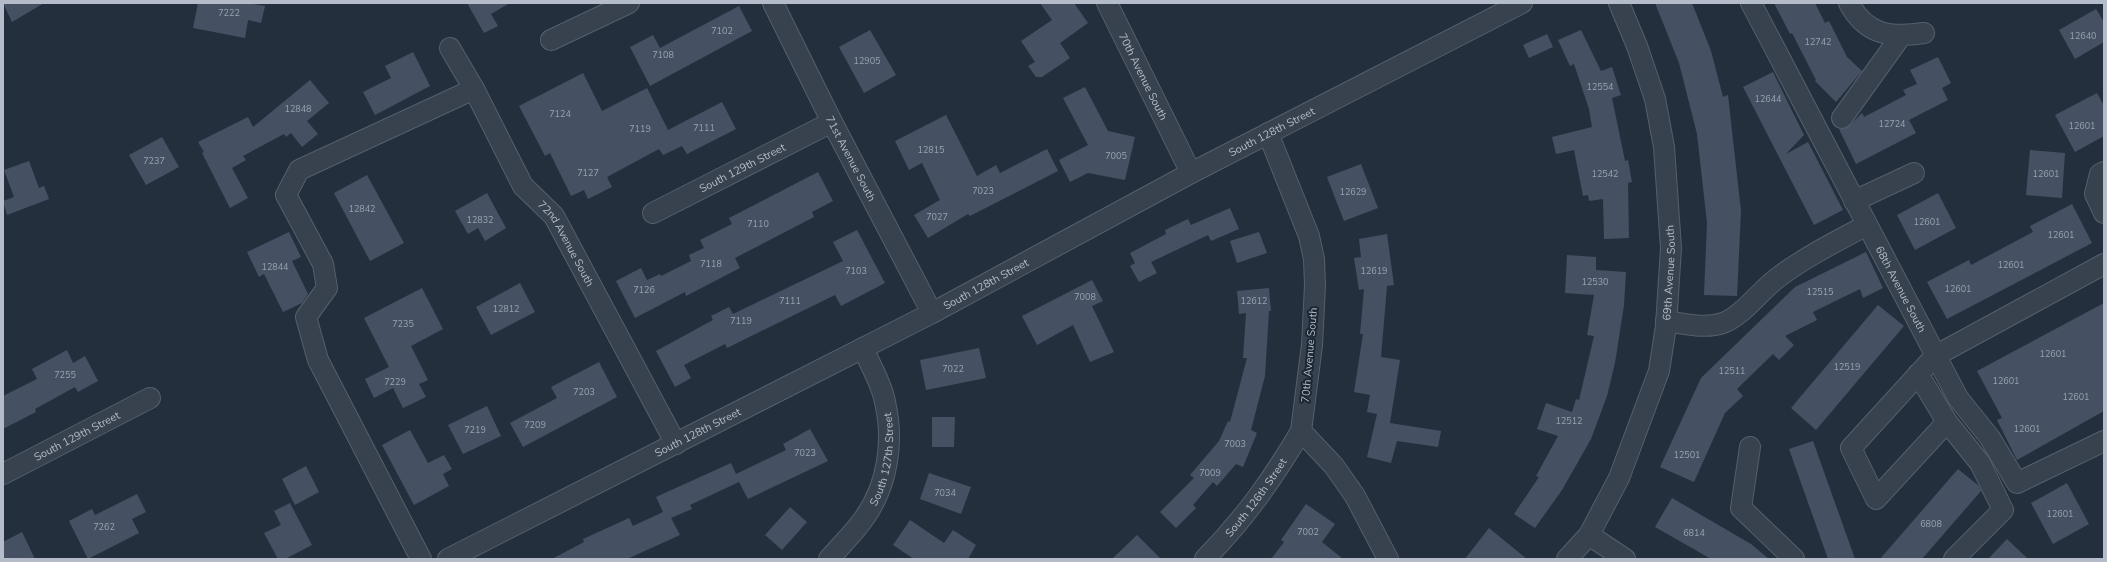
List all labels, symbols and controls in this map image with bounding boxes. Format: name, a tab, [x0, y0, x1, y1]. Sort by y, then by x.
house number: 7222	[218, 7, 240, 19]
house number: 7102	[711, 25, 733, 37]
house number: 12640	[2069, 30, 2097, 42]
street label: 70th Avenue South	[1115, 31, 1171, 123]
house number: 12742	[1804, 36, 1832, 48]
house number: 7108	[652, 49, 674, 61]
house number: 12905	[853, 55, 881, 67]
house number: 12554	[1586, 81, 1614, 93]
house number: 12644	[1754, 93, 1782, 105]
house number: 12848	[284, 103, 312, 115]
street label: South 128th Street	[1226, 104, 1318, 160]
house number: 7124	[549, 108, 571, 120]
street label: 71st Avenue South	[822, 113, 879, 204]
house number: 12724	[1878, 118, 1906, 130]
house number: 12601	[2068, 120, 2096, 132]
house number: 7111	[693, 122, 715, 134]
house number: 7119	[629, 123, 651, 135]
street label: South 129th Street	[697, 140, 788, 196]
house number: 12815	[917, 144, 945, 156]
house number: 7005	[1105, 150, 1127, 162]
house number: 7237	[143, 155, 165, 167]
house number: 7127	[577, 167, 599, 179]
house number: 12542	[1591, 168, 1619, 180]
house number: 12601	[2032, 168, 2060, 180]
house number: 7023	[972, 185, 994, 197]
house number: 12629	[1339, 186, 1367, 198]
street label: 72nd Avenue South	[534, 197, 597, 289]
house number: 12842	[348, 203, 376, 215]
house number: 7027	[926, 211, 948, 223]
house number: 12832	[466, 214, 494, 226]
house number: 12601	[1913, 216, 1941, 228]
house number: 7110	[747, 218, 769, 230]
street label: 69th Avenue South	[1659, 225, 1679, 321]
house number: 12601	[2047, 229, 2075, 241]
street label: 68th Avenue South	[1872, 243, 1929, 335]
street label: South 128th Street	[941, 255, 1031, 314]
house number: 7118	[700, 258, 722, 270]
house number: 12601	[1997, 259, 2025, 271]
house number: 12844	[261, 261, 289, 273]
house number: 7103	[845, 265, 867, 277]
house number: 12619	[1360, 265, 1388, 277]
house number: 12530	[1581, 276, 1609, 288]
house number: 12601	[1944, 283, 1972, 295]
house number: 7126	[633, 284, 655, 296]
house number: 12515	[1806, 286, 1834, 298]
house number: 7008	[1074, 291, 1096, 303]
house number: 7111	[779, 295, 801, 307]
house number: 12612	[1240, 295, 1268, 307]
house number: 12812	[492, 303, 520, 315]
street label: 70th Avenue South	[1298, 307, 1321, 403]
house number: 7119	[730, 315, 752, 327]
house number: 7235	[392, 318, 414, 330]
house number: 12601	[2039, 348, 2067, 360]
house number: 12519	[1833, 361, 1861, 373]
house number: 7022	[942, 363, 964, 375]
house number: 12511	[1718, 365, 1746, 377]
house number: 7255	[54, 369, 76, 381]
house number: 12601	[1992, 375, 2020, 387]
house number: 7229	[384, 376, 406, 388]
house number: 7203	[573, 386, 595, 398]
house number: 12601	[2062, 391, 2090, 403]
street label: South 128th Street	[652, 404, 744, 461]
street label: South 129th Street	[31, 408, 123, 465]
street label: South 127th Street	[866, 412, 897, 509]
house number: 12512	[1555, 415, 1583, 427]
house number: 7209	[524, 419, 546, 431]
house number: 12601	[2013, 423, 2041, 435]
house number: 7219	[464, 424, 486, 436]
house number: 7003	[1224, 438, 1246, 450]
house number: 7023	[794, 447, 816, 459]
house number: 12501	[1673, 449, 1701, 461]
street label: South 126th Street	[1222, 455, 1291, 540]
house number: 7009	[1199, 467, 1221, 479]
house number: 7034	[934, 487, 956, 499]
house number: 12601	[2046, 508, 2074, 520]
house number: 6808	[1920, 518, 1942, 530]
house number: 7262	[93, 521, 115, 533]
house number: 7002	[1297, 526, 1319, 538]
house number: 6814	[1683, 527, 1705, 539]

